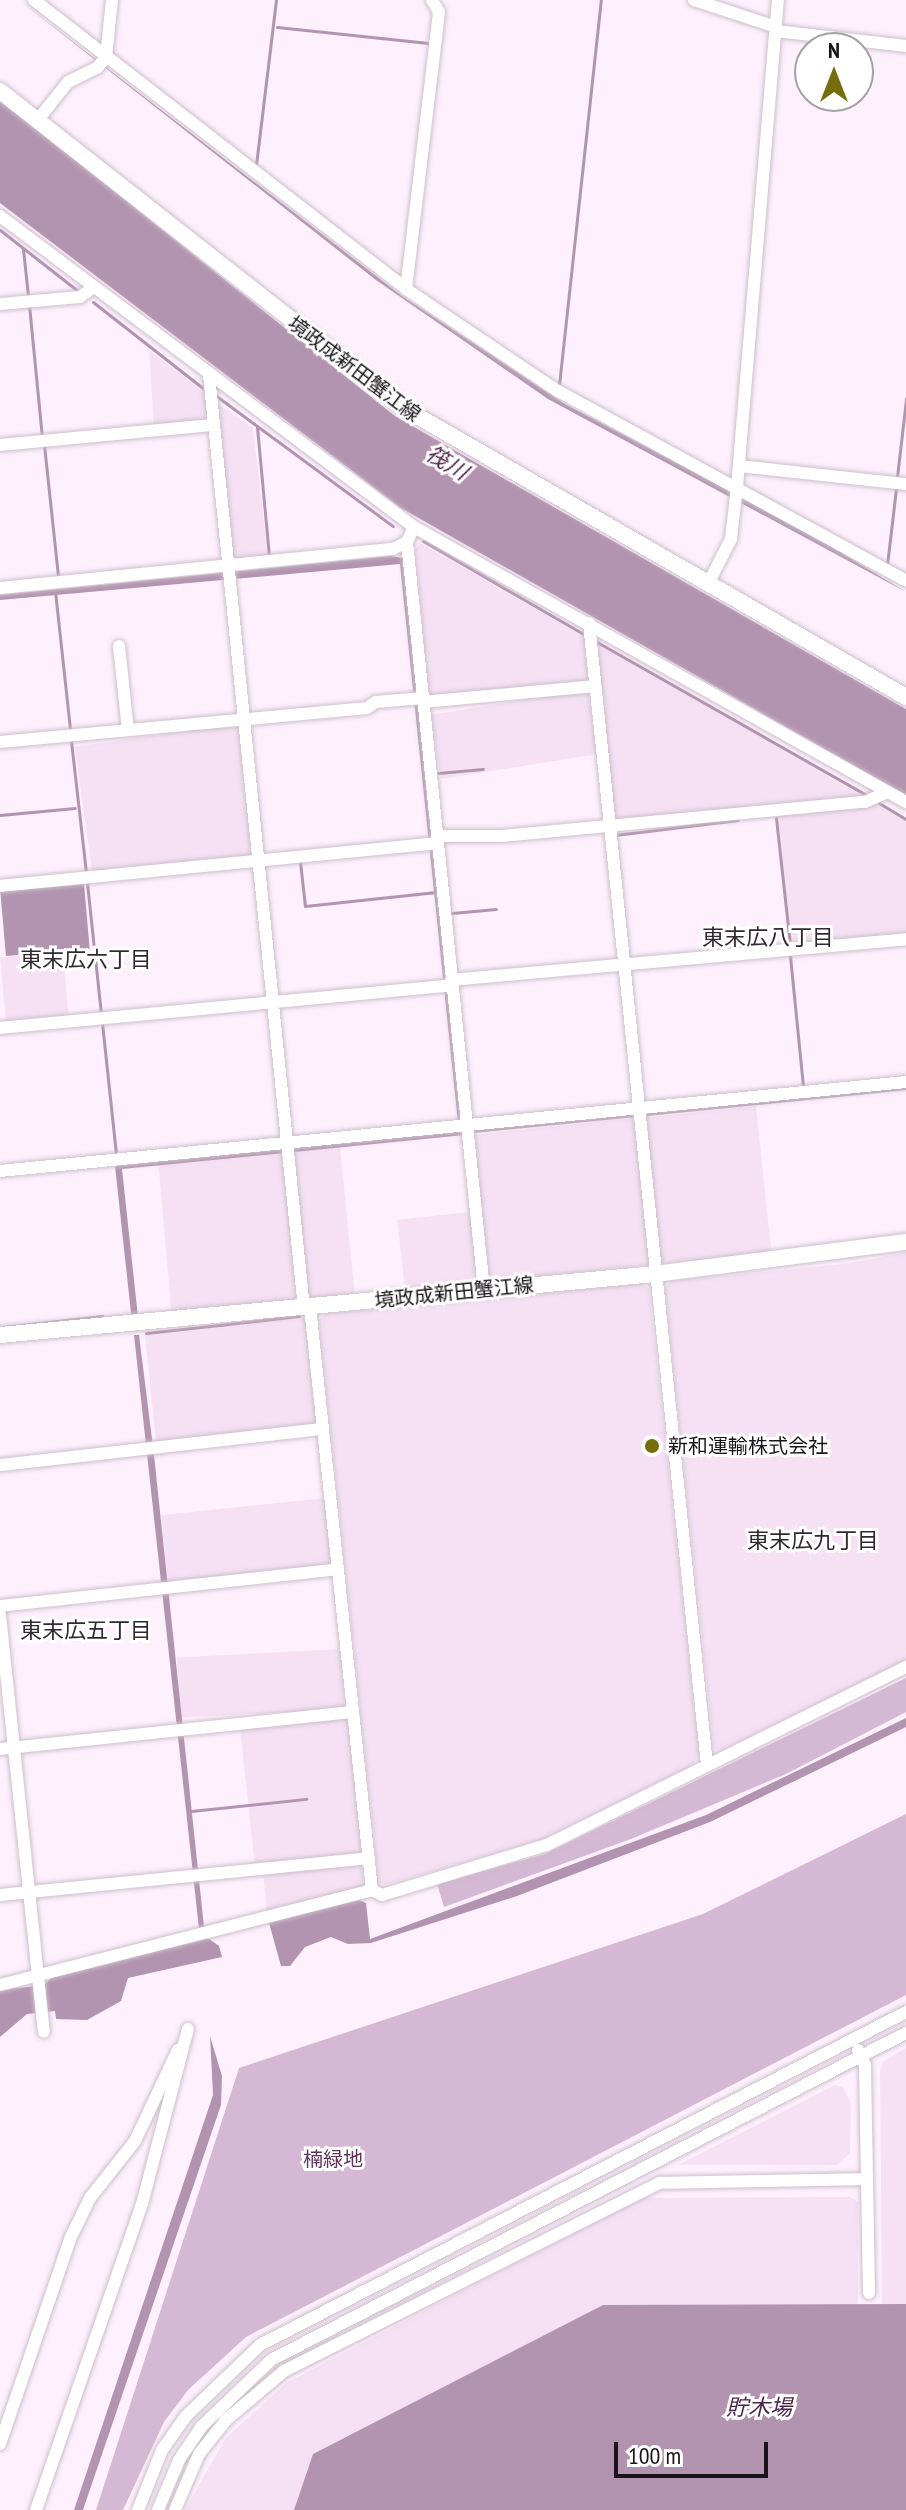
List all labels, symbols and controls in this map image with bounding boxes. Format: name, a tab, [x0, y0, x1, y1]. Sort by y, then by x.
north arrow	[794, 32, 874, 112]
text: N	[828, 36, 840, 64]
street label: 境政成新田蟹江線	[283, 311, 425, 427]
water label: 筏川	[421, 440, 473, 486]
district label: 東末広八丁目	[702, 925, 834, 951]
district label: 東末広六丁目	[20, 947, 152, 973]
street label: 境政成新田蟹江線	[373, 1273, 535, 1313]
place label: 新和運輸株式会社	[668, 1434, 828, 1458]
marker: 新和運輸株式会社	[643, 1437, 661, 1455]
district label: 東末広九丁目	[747, 1528, 879, 1554]
district label: 東末広五丁目	[20, 1618, 152, 1644]
park label: 楠緑地	[303, 2147, 363, 2171]
water label: 貯木場	[726, 2395, 792, 2421]
scale bar	[618, 2426, 772, 2476]
text: 100 m	[628, 2440, 681, 2471]

